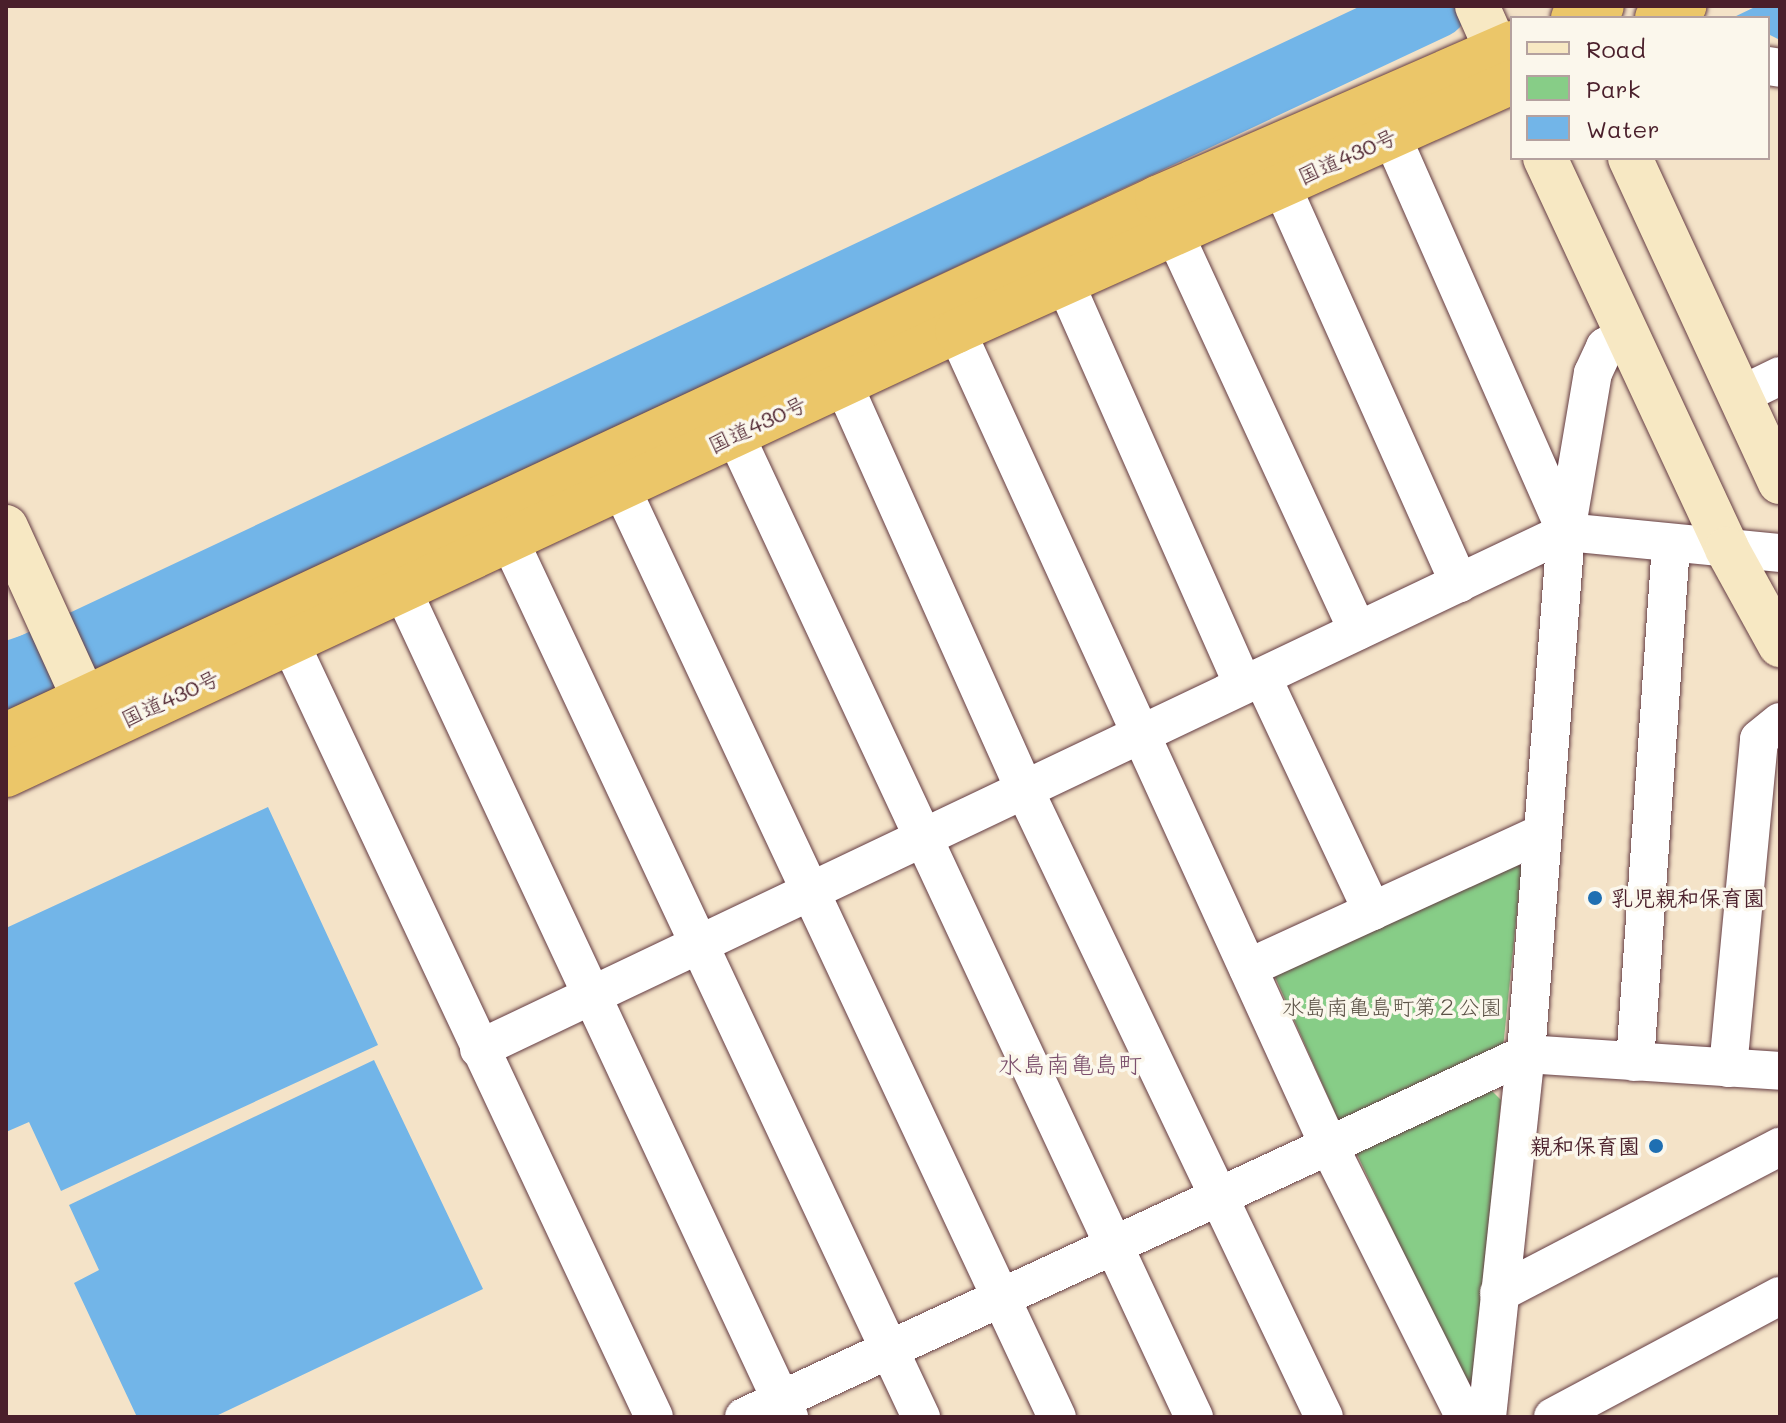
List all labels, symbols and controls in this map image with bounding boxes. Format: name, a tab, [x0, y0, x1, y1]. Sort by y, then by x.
legend	[1510, 16, 1770, 160]
text: Road	[1586, 33, 1646, 64]
text: Park	[1586, 73, 1640, 104]
text: Water	[1586, 113, 1660, 144]
street label: 国道430号	[1293, 123, 1401, 189]
street label: 国道430号	[704, 390, 810, 458]
street label: 国道430号	[117, 664, 223, 732]
place label: 乳児親和保育園	[1611, 885, 1765, 911]
marker: 乳児親和保育園	[1586, 889, 1604, 907]
park label: 水島南亀島町第２公園	[1282, 994, 1502, 1020]
district label: 水島南亀島町	[998, 1050, 1142, 1078]
place label: 親和保育園	[1530, 1133, 1640, 1159]
marker: 親和保育園	[1647, 1137, 1665, 1155]

